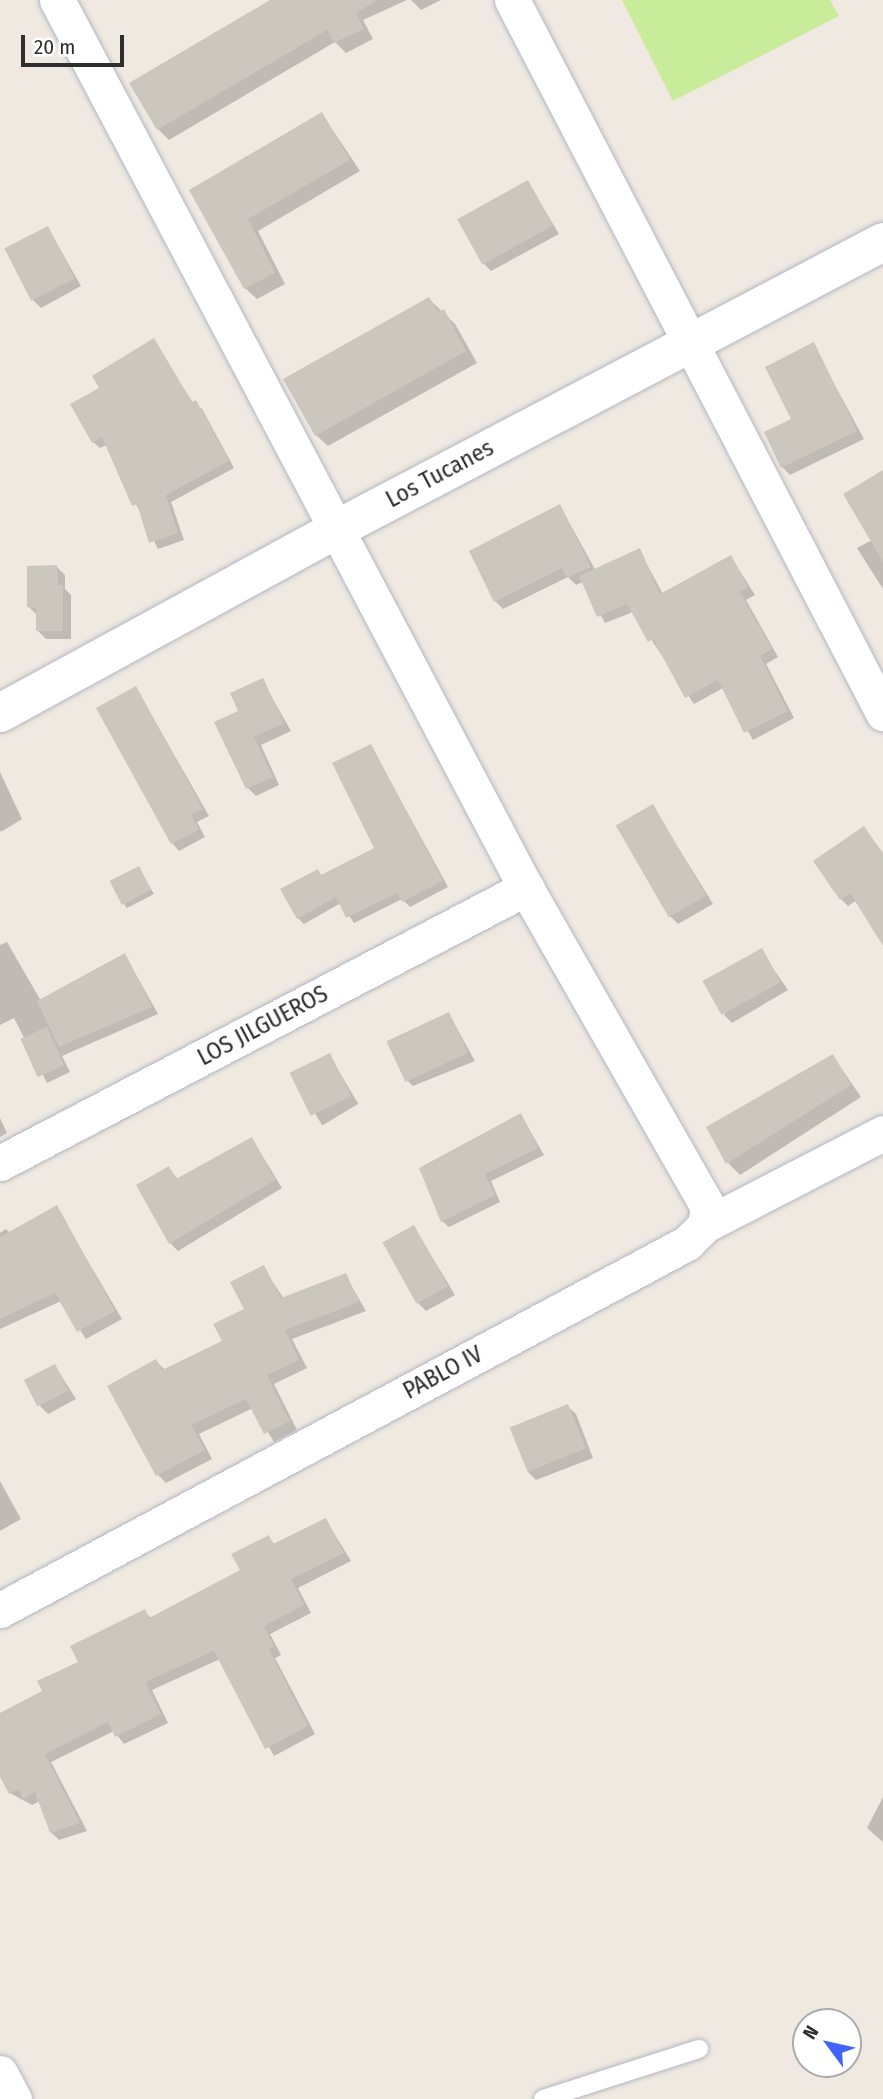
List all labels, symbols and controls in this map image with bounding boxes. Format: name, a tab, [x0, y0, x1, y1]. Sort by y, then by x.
scale bar	[24, 21, 128, 65]
text: 20 m	[34, 34, 75, 60]
street label: Los Tucanes	[381, 434, 499, 514]
street label: LOS JILGUEROS	[193, 980, 333, 1072]
street label: PABLO IV	[398, 1340, 488, 1406]
north arrow	[792, 2008, 862, 2078]
text: N	[798, 2021, 823, 2043]

